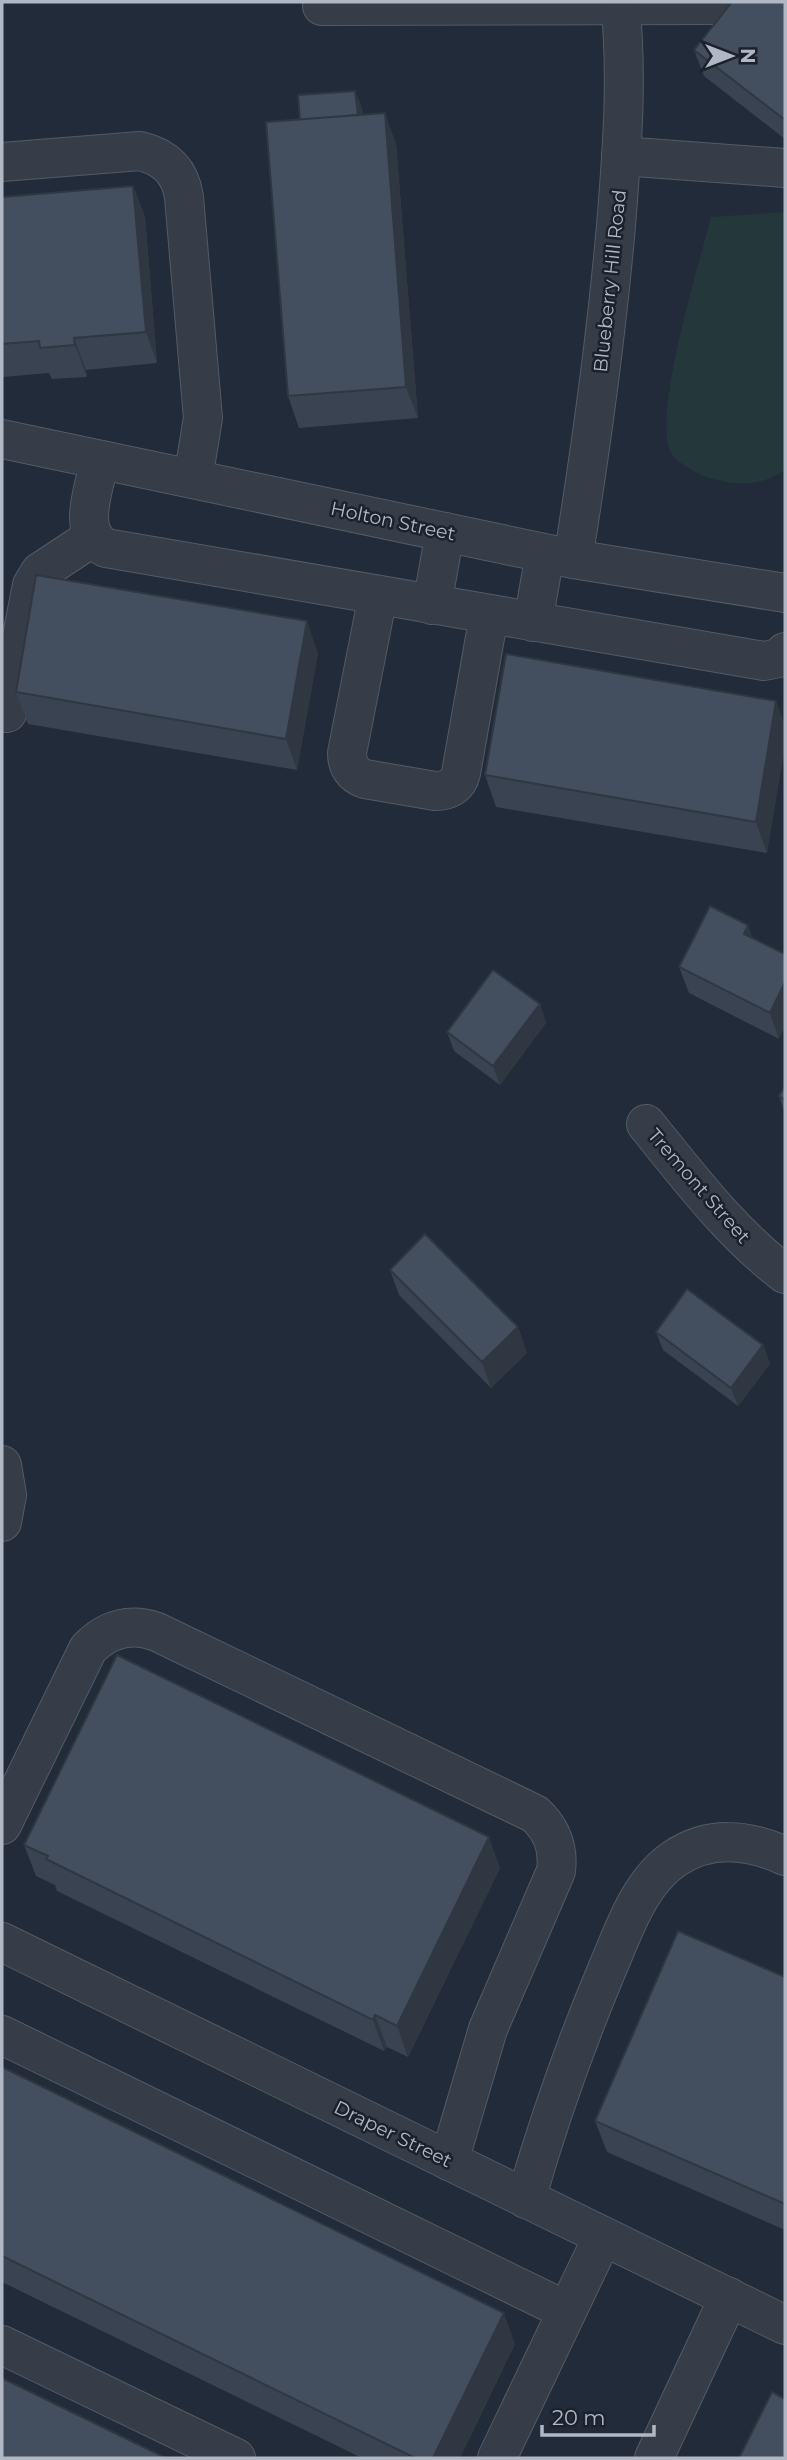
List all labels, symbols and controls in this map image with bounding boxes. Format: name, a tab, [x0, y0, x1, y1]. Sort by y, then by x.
north arrow	[696, 21, 766, 91]
text: N	[736, 48, 759, 64]
street label: Blueberry Hill Road	[589, 188, 631, 374]
street label: Holton Street	[329, 497, 458, 545]
street label: Tremont Street	[643, 1124, 755, 1248]
street label: Draper Street	[330, 2096, 456, 2173]
scale bar	[542, 2394, 654, 2438]
text: 20 m	[552, 2405, 606, 2430]

